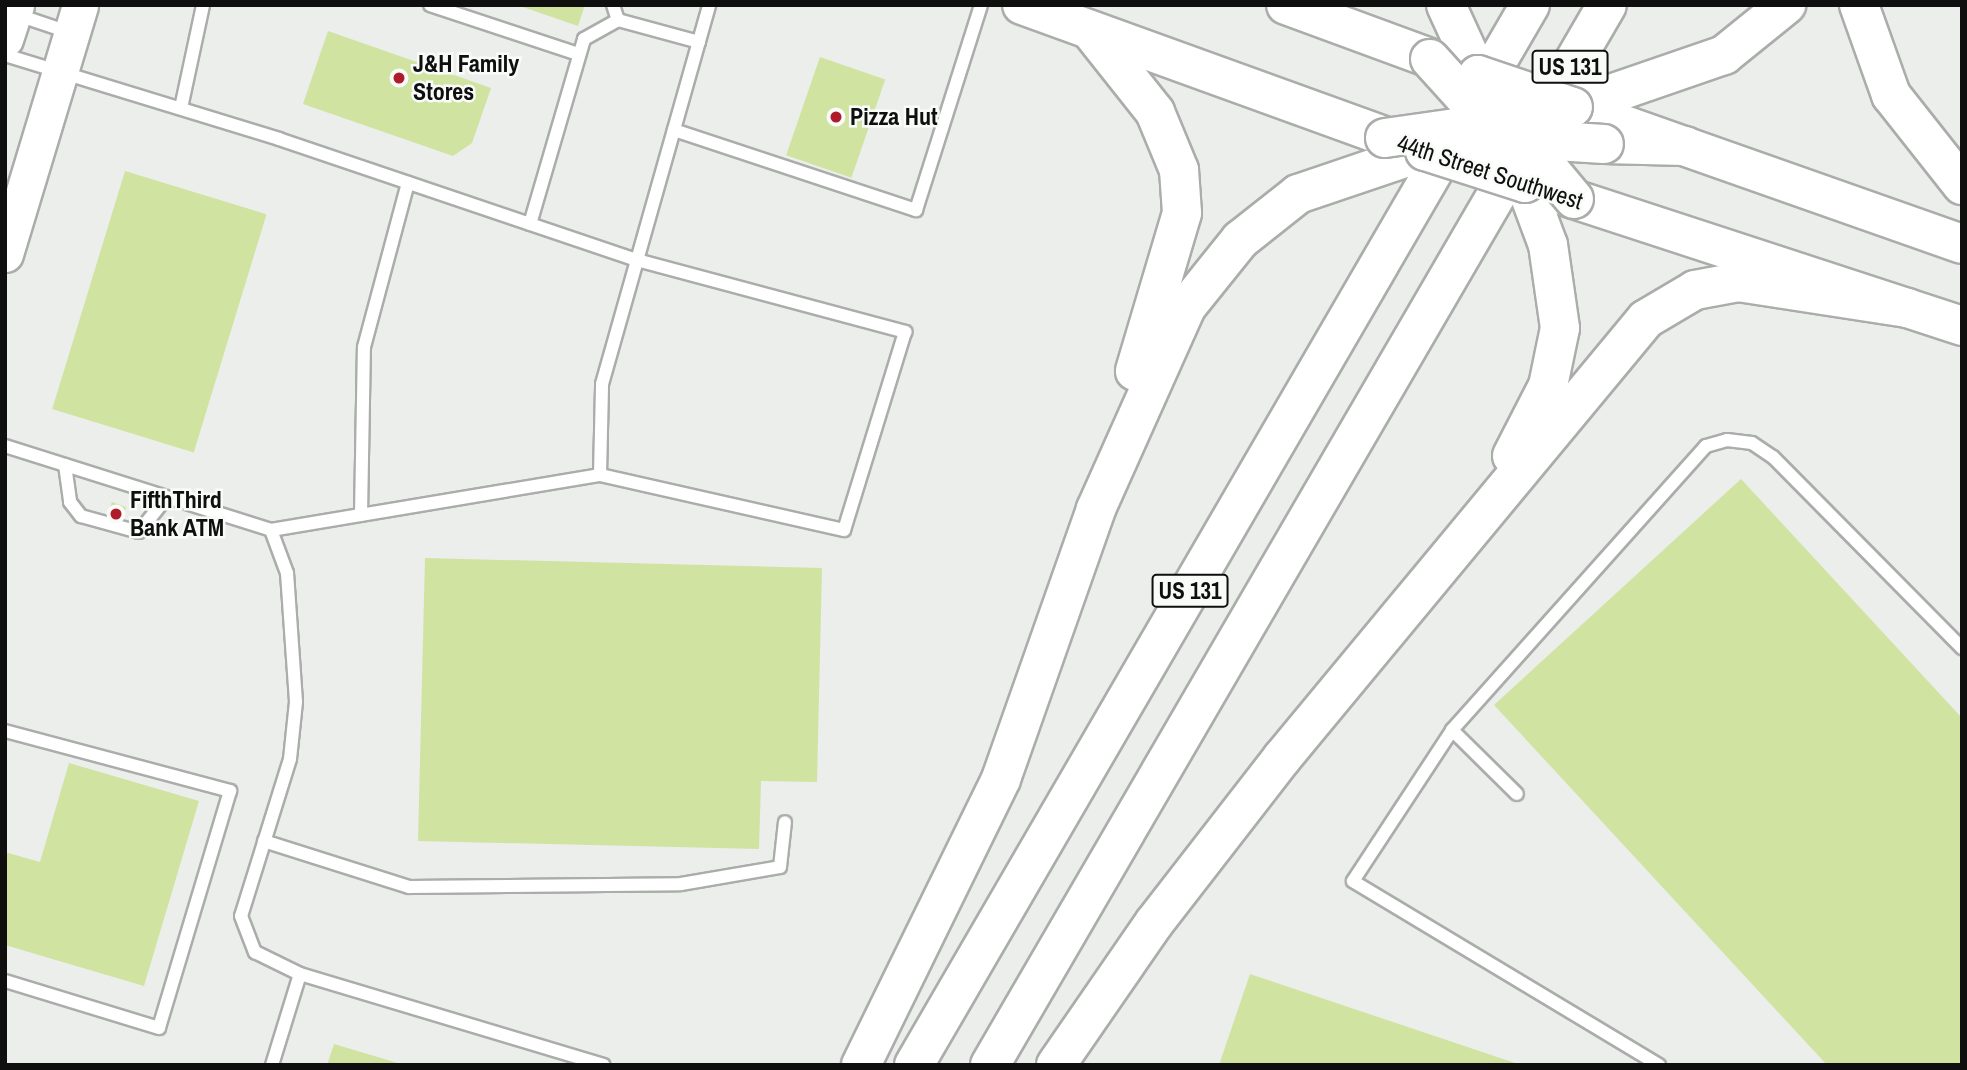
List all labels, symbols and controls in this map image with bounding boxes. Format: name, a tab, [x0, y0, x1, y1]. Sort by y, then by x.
road number: US 131	[1532, 48, 1608, 86]
place label: J&H Family Stores	[413, 50, 519, 106]
marker: J&H Family Stores	[391, 70, 407, 86]
place label: Pizza Hut	[850, 103, 937, 131]
marker: Pizza Hut	[828, 109, 844, 125]
street label: 44th Street Southwest	[1393, 128, 1587, 216]
place label: FifthThird Bank ATM	[130, 486, 225, 542]
marker: FifthThird Bank ATM	[108, 506, 124, 522]
road number: US 131	[1152, 572, 1228, 610]

